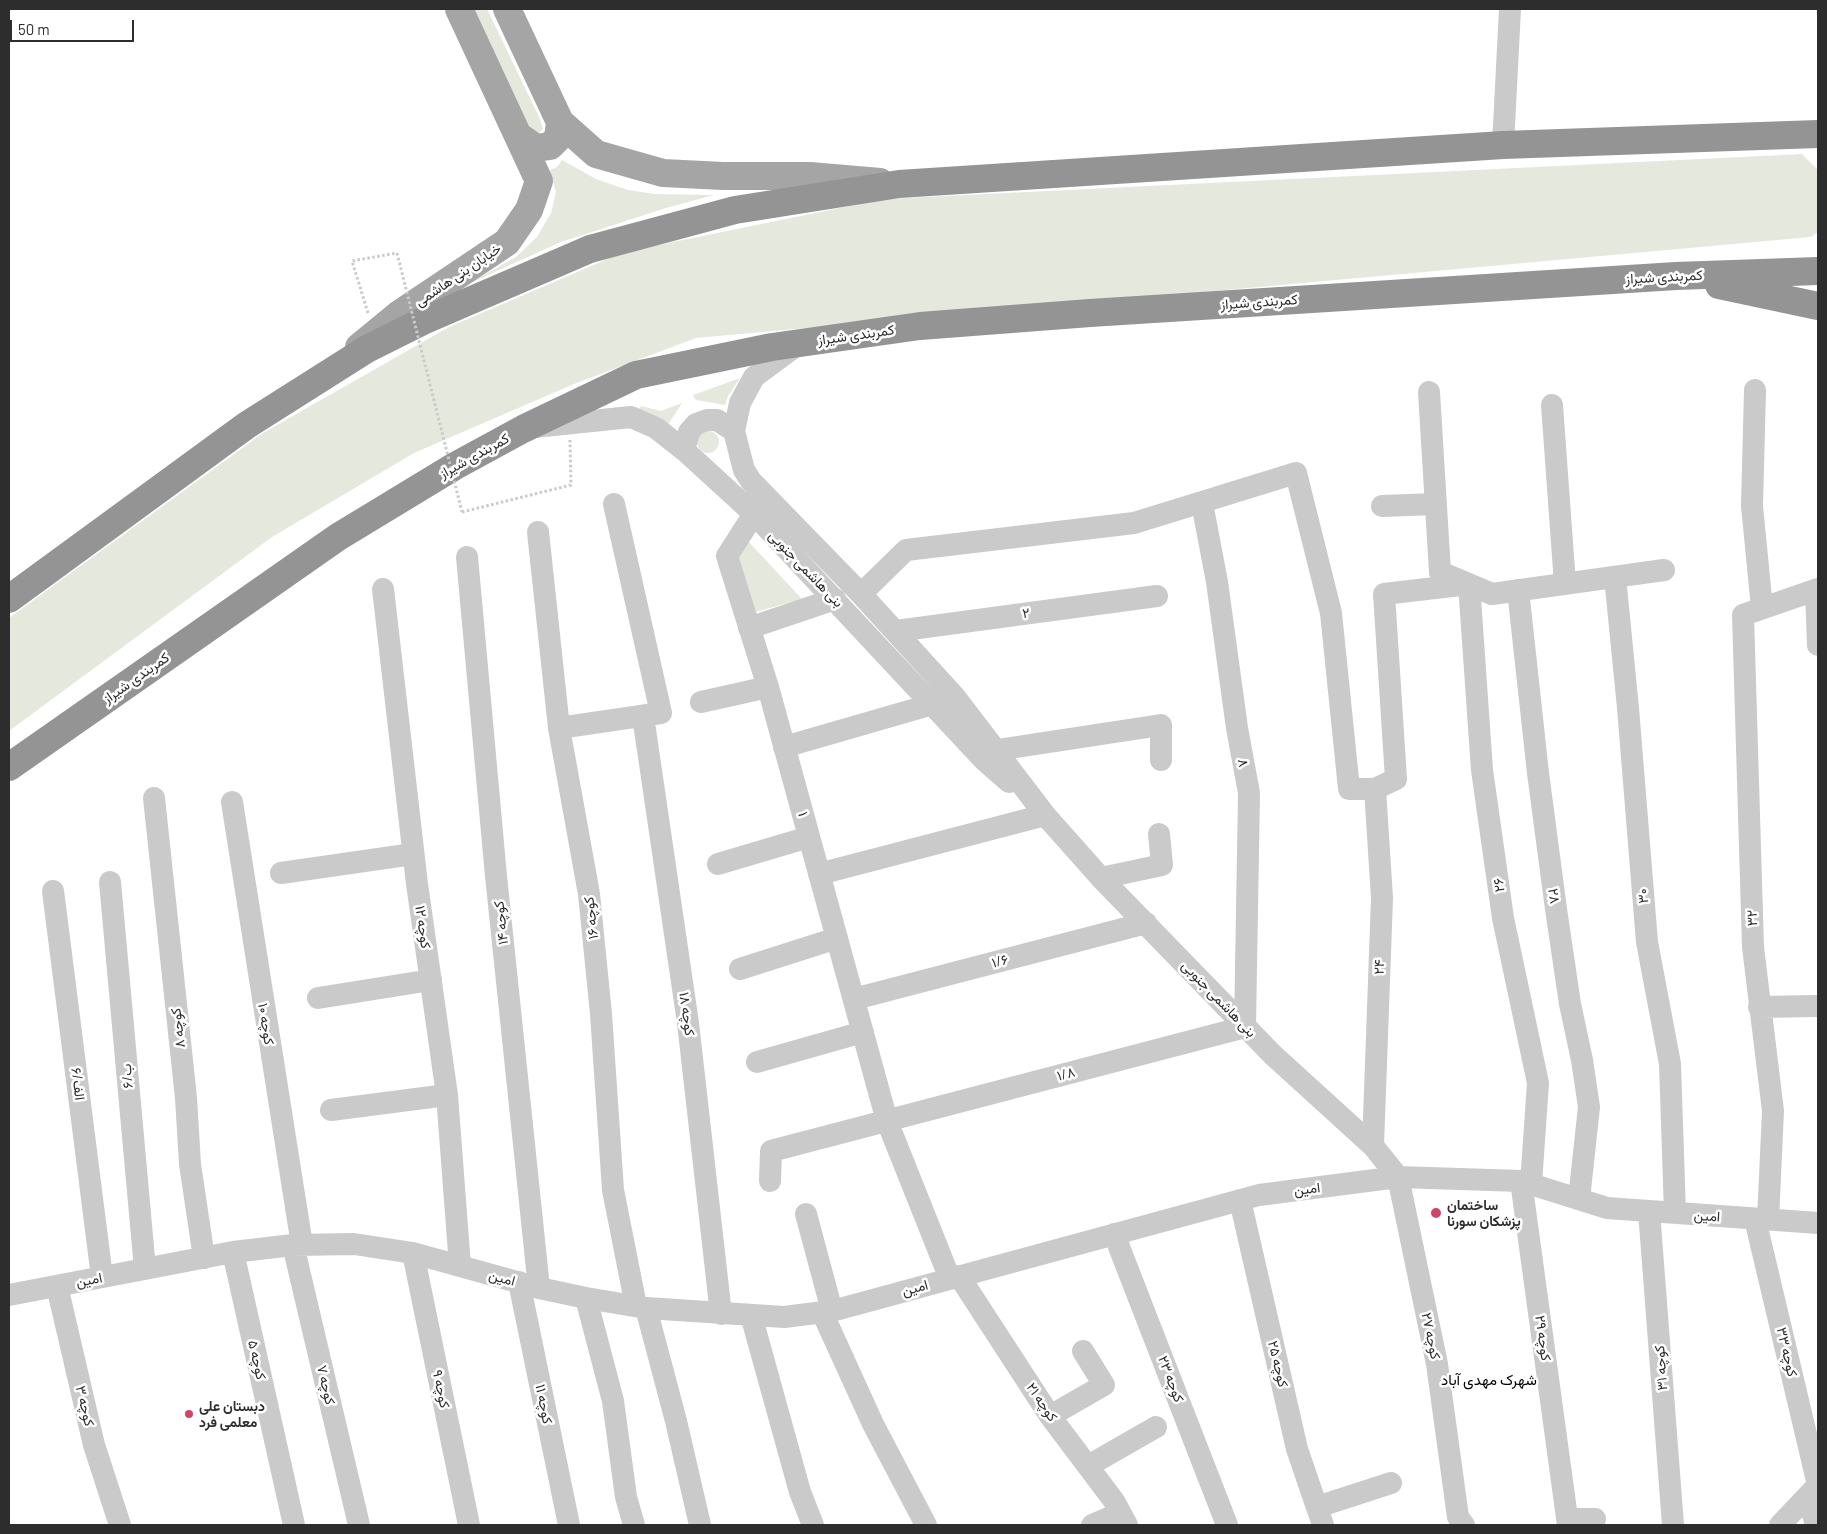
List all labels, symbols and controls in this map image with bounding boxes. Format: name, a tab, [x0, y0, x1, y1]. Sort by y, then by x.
scale bar	[12, 10, 136, 42]
text: 50 m	[18, 20, 50, 38]
street label: خیابان بنی هاشمی	[412, 240, 504, 310]
street label: کمربندی شیراز	[1625, 267, 1703, 287]
street label: کمربندی شیراز	[1220, 291, 1298, 313]
street label: کمربندی شیراز	[817, 321, 895, 349]
street label: کمربندی شیراز	[436, 430, 512, 482]
street label: بنی هاشمی جنوبی	[765, 527, 847, 611]
street label: ۲	[1021, 604, 1031, 622]
street label: کمربندی شیراز	[99, 649, 173, 707]
street label: ۸	[1234, 757, 1252, 769]
street label: ۱	[794, 810, 812, 818]
street label: ۲۶	[1490, 877, 1508, 893]
street label: ۲۸	[1545, 887, 1563, 905]
street label: ۳۰	[1634, 888, 1652, 904]
street label: کوچه ۱۶	[580, 896, 602, 940]
street label: کوچه ۱۴	[490, 900, 512, 946]
street label: کوچه ۱۲	[412, 904, 434, 950]
street label: ۳۲	[1743, 909, 1761, 927]
street label: ۱/۶	[990, 951, 1010, 971]
street label: بنی هاشمی جنوبی	[1178, 957, 1260, 1041]
street label: ۲۴	[1370, 959, 1388, 975]
street label: کوچه ۱۸	[676, 991, 698, 1037]
street label: کوچه ۱۰	[254, 1002, 278, 1046]
street label: کوچه ۸	[167, 1007, 189, 1049]
street label: ب/۶	[118, 1063, 136, 1089]
street label: ۱/۸	[1055, 1064, 1077, 1084]
street label: ۶/الف	[68, 1067, 88, 1101]
street label: امین	[1293, 1179, 1321, 1199]
place label: ساختمان پزشکان سورنا	[1447, 1197, 1521, 1230]
marker: ساختمان پزشکان سورنا	[1429, 1206, 1443, 1220]
street label: امین	[1693, 1207, 1721, 1225]
street label: امین	[487, 1266, 517, 1290]
street label: امین	[74, 1269, 104, 1291]
street label: امین	[900, 1276, 930, 1300]
street label: کوچه ۲۷	[1418, 1311, 1444, 1361]
street label: کوچه ۲۹	[1531, 1314, 1555, 1362]
street label: کوچه ۳۳	[1773, 1326, 1801, 1378]
street label: کوچه ۵	[244, 1339, 270, 1381]
street label: کوچه ۲۵	[1264, 1339, 1292, 1389]
street label: کوچه ۳۱	[1651, 1345, 1671, 1391]
street label: کوچه ۲۳	[1154, 1353, 1188, 1405]
street label: کوچه ۷	[313, 1364, 339, 1406]
street label: کوچه ۹	[429, 1368, 453, 1410]
district label: شهرک مهدی آباد	[1441, 1371, 1537, 1389]
street label: کوچه ۲۱	[1023, 1379, 1061, 1425]
street label: کوچه ۱۱	[532, 1383, 556, 1425]
street label: کوچه ۳	[72, 1384, 98, 1428]
place label: دبستان علی معلمی فرد	[199, 1398, 265, 1430]
marker: دبستان علی معلمی فرد	[183, 1408, 195, 1420]

